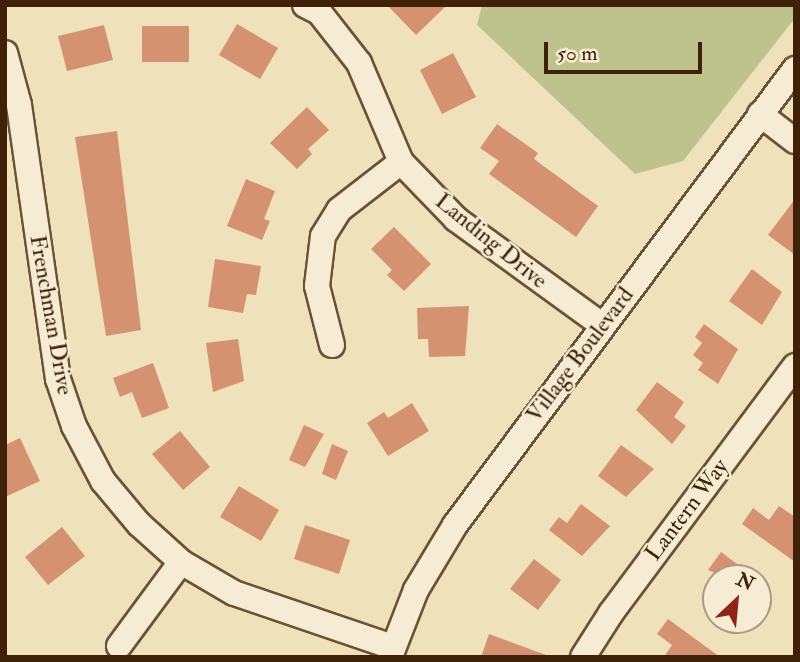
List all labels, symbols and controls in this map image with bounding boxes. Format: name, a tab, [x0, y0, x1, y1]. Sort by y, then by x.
scale bar	[548, 28, 706, 72]
text: 50 m	[557, 40, 598, 67]
street label: Landing Drive	[429, 187, 553, 295]
street label: Frenchman Drive	[23, 233, 79, 397]
street label: Village Boulevard	[520, 282, 640, 428]
street label: Lantern Way	[640, 453, 734, 567]
north arrow	[702, 564, 772, 634]
text: N	[732, 567, 758, 596]

